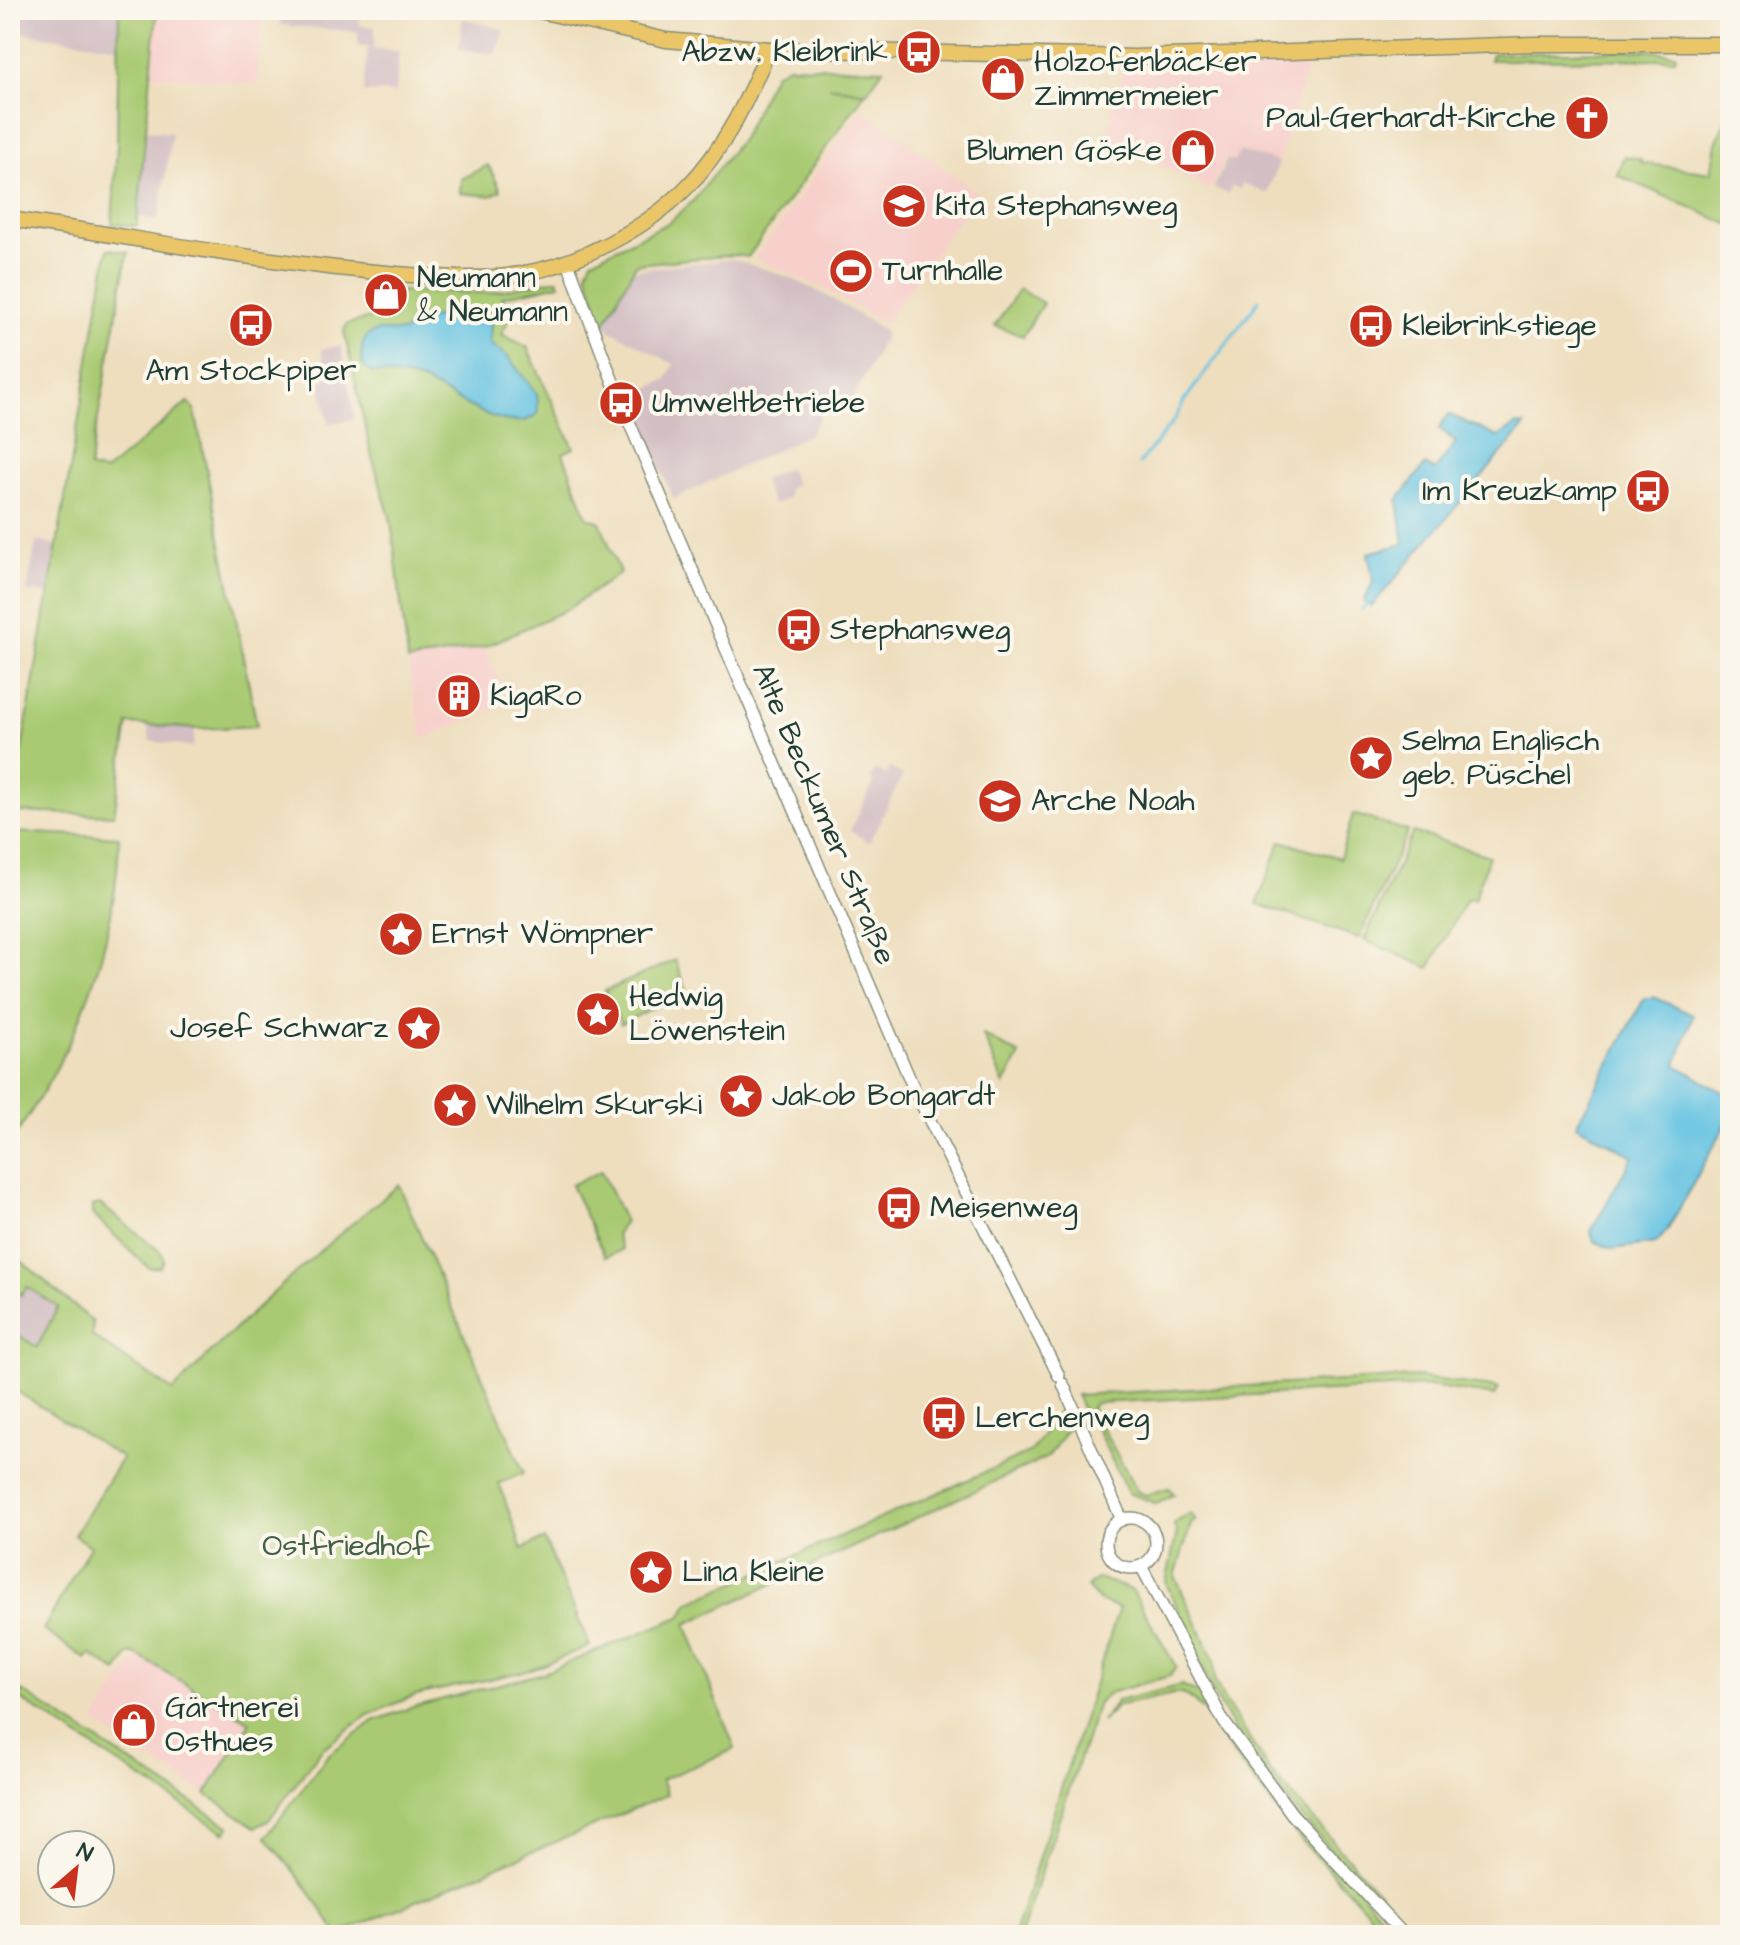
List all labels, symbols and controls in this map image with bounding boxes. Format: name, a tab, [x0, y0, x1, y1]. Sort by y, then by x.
bus stop icon: Abzw. Kleibrink	[895, 28, 943, 76]
place label: Abzw. Kleibrink	[682, 31, 888, 73]
place label: Holzofenbäcker Zimmermeier	[1034, 41, 1257, 117]
shop icon: Holzofenbäcker Zimmermeier	[979, 55, 1027, 103]
church icon: Paul-Gerhardt-Kirche	[1563, 94, 1611, 142]
place label: Paul-Gerhardt-Kirche	[1266, 97, 1556, 139]
shop icon: Blumen Göske	[1169, 127, 1217, 175]
place label: Blumen Göske	[967, 130, 1162, 172]
school or university icon: Kita Stephansweg	[880, 182, 928, 230]
place label: Kita Stephansweg	[935, 185, 1178, 228]
sports icon: Turnhalle	[827, 247, 875, 295]
place label: Turnhalle	[882, 250, 1003, 292]
place label: Neumann & Neumann	[417, 257, 568, 333]
shop icon: Neumann & Neumann	[362, 271, 410, 319]
bus stop icon: Am Stockpiper	[227, 301, 275, 349]
bus stop icon: Kleibrinkstiege	[1347, 302, 1395, 350]
place label: Kleibrinkstiege	[1402, 305, 1597, 348]
place label: Am Stockpiper	[146, 350, 357, 392]
bus stop icon: Umweltbetriebe	[597, 379, 645, 427]
place label: Umweltbetriebe	[652, 382, 865, 424]
bus stop icon: Im Kreuzkamp	[1624, 467, 1672, 515]
place label: Im Kreuzkamp	[1422, 470, 1617, 512]
bus stop icon: Stephansweg	[775, 606, 823, 654]
place label: Stephansweg	[830, 609, 1010, 652]
street label: Alte Beckumer Straße	[741, 657, 907, 971]
building icon: KigaRo	[435, 672, 483, 720]
place label: KigaRo	[490, 675, 582, 718]
place label: Selma Englisch geb. Püschel	[1402, 720, 1599, 797]
place icon: Selma Englisch geb. Püschel	[1347, 734, 1395, 782]
school or university icon: Arche Noah	[976, 777, 1024, 825]
place label: Arche Noah	[1031, 780, 1195, 822]
place icon: Ernst Wömpner	[377, 910, 425, 958]
place label: Ernst Wömpner	[432, 913, 653, 955]
place label: Hedwig Löwenstein	[629, 976, 785, 1052]
place icon: Hedwig Löwenstein	[574, 990, 622, 1038]
place icon: Josef Schwarz	[395, 1004, 443, 1052]
place label: Josef Schwarz	[170, 1007, 388, 1049]
place icon: Jakob Bongardt	[717, 1072, 765, 1120]
place label: Jakob Bongardt	[772, 1075, 995, 1118]
place icon: Wilhelm Skurski	[431, 1081, 479, 1129]
place label: Wilhelm Skurski	[486, 1084, 703, 1126]
bus stop icon: Meisenweg	[875, 1184, 923, 1232]
place label: Meisenweg	[930, 1187, 1078, 1230]
bus stop icon: Lerchenweg	[920, 1394, 968, 1442]
place label: Lerchenweg	[975, 1397, 1150, 1440]
park label: Ostfriedhof	[262, 1525, 430, 1567]
place icon: Lina Kleine	[627, 1548, 675, 1596]
place label: Lina Kleine	[682, 1551, 824, 1593]
place label: Gärtnerei Osthues	[165, 1687, 299, 1763]
shop icon: Gärtnerei Osthues	[110, 1701, 158, 1749]
north arrow	[36, 1829, 116, 1909]
text: N	[71, 1836, 98, 1870]

